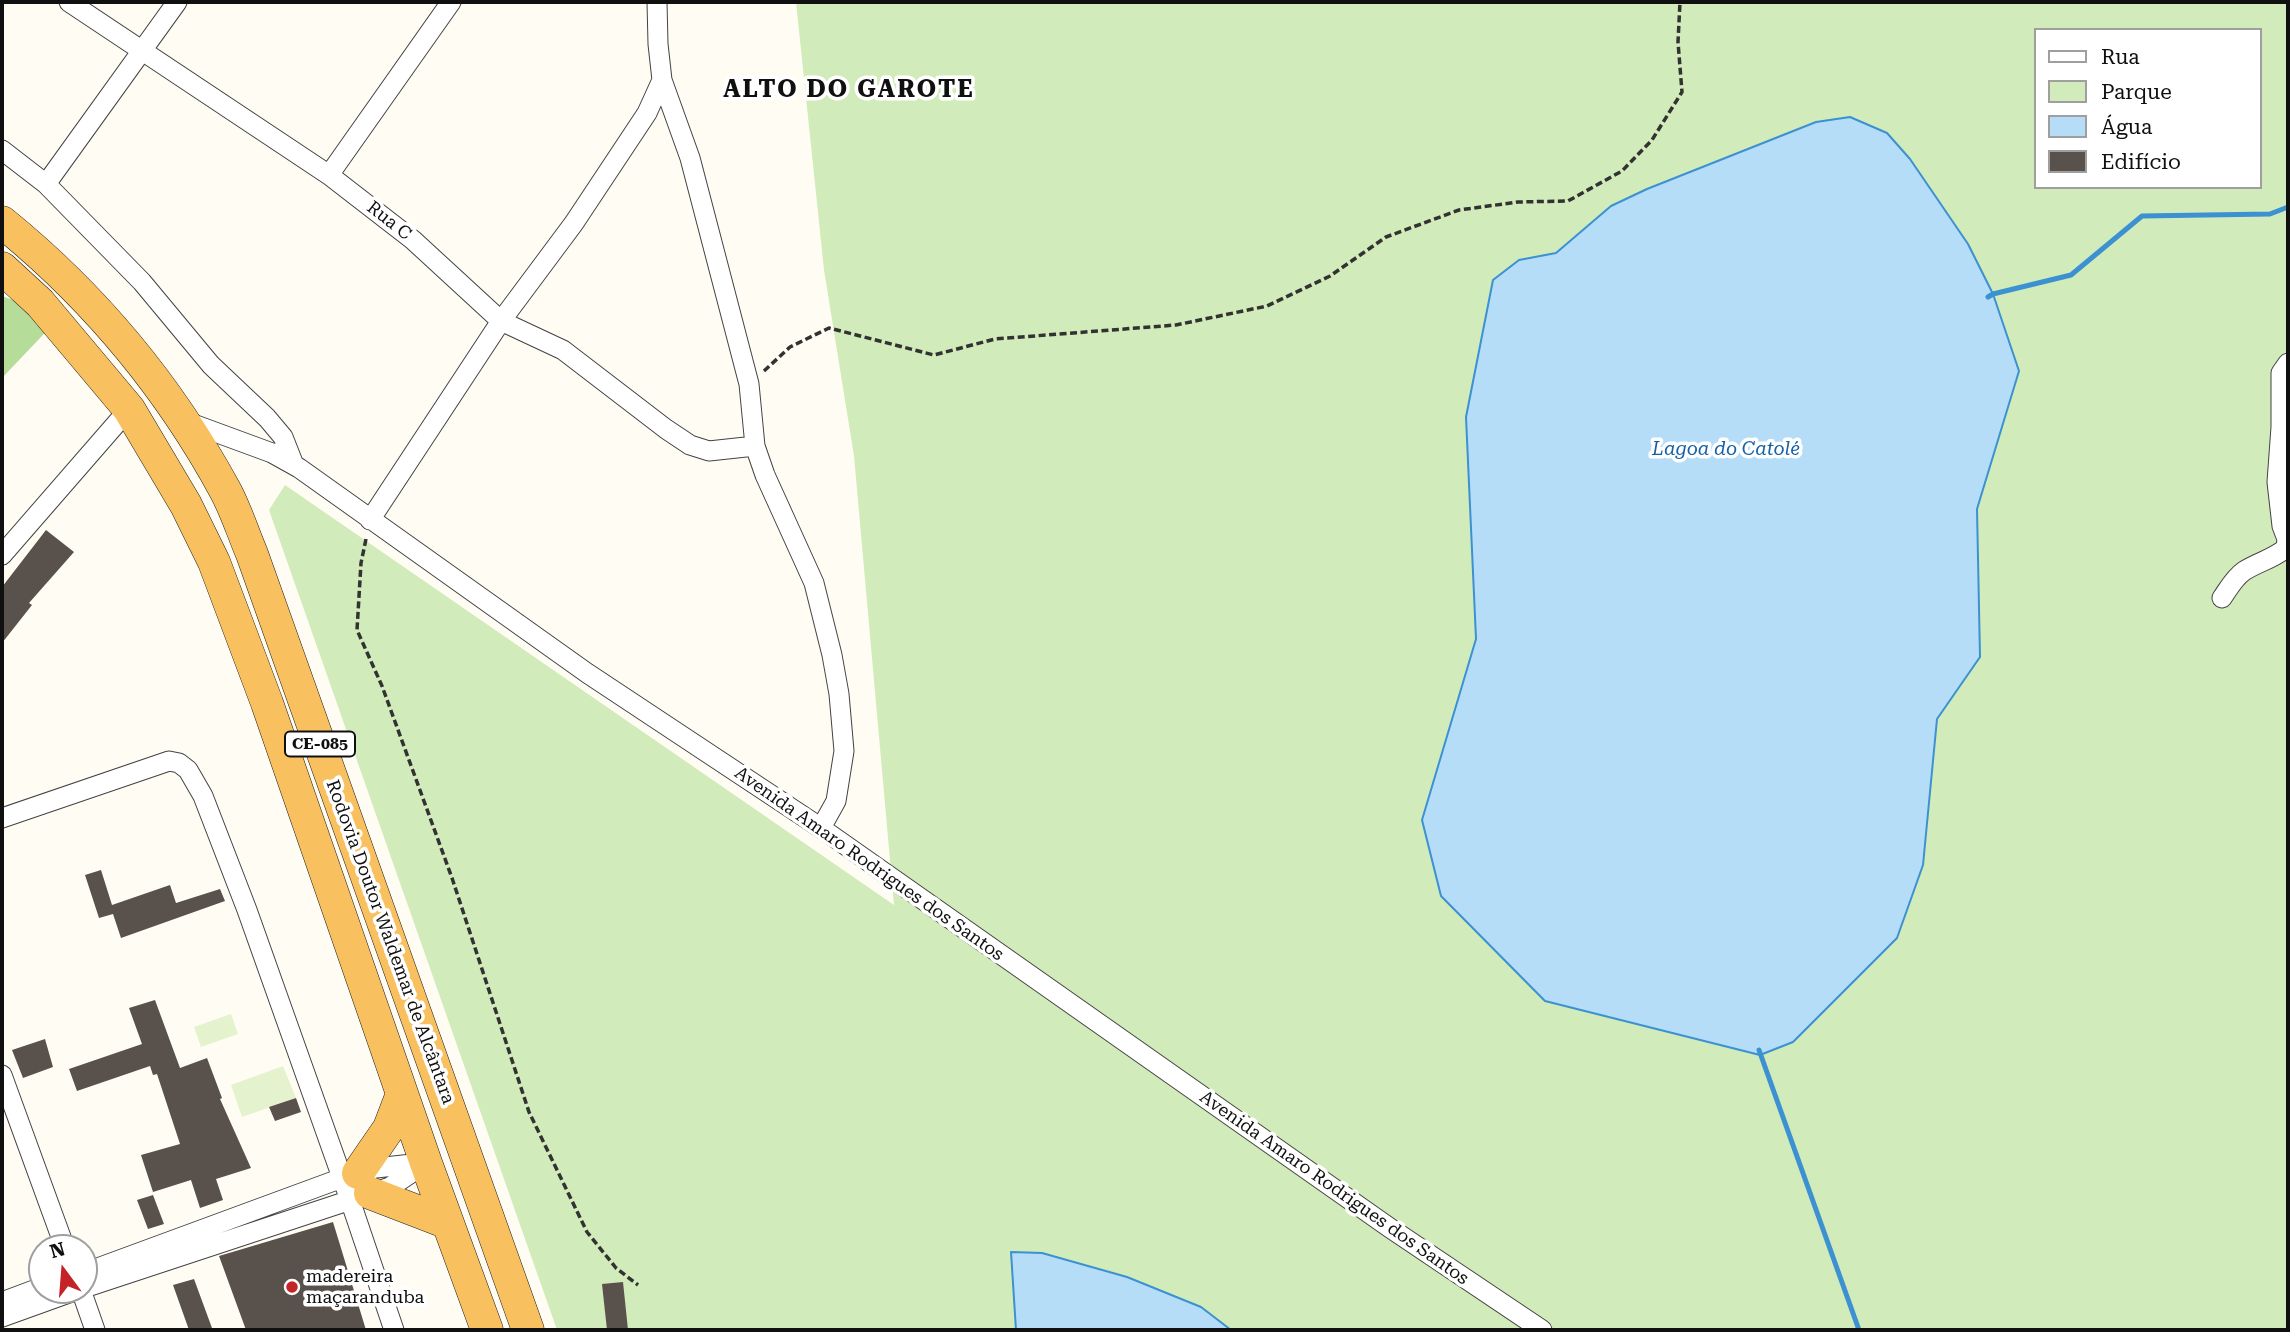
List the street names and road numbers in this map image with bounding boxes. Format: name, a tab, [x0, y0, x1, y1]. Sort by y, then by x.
street label: Rua C	[362, 197, 416, 245]
road number: CE-085	[285, 732, 355, 757]
street label: Avenida Amaro Rodrigues dos Santos	[730, 762, 1008, 966]
street label: Rodovia Doutor Waldemar de Alcântara	[321, 777, 459, 1107]
street label: Avenida Amaro Rodrigues dos Santos	[1195, 1086, 1473, 1290]

